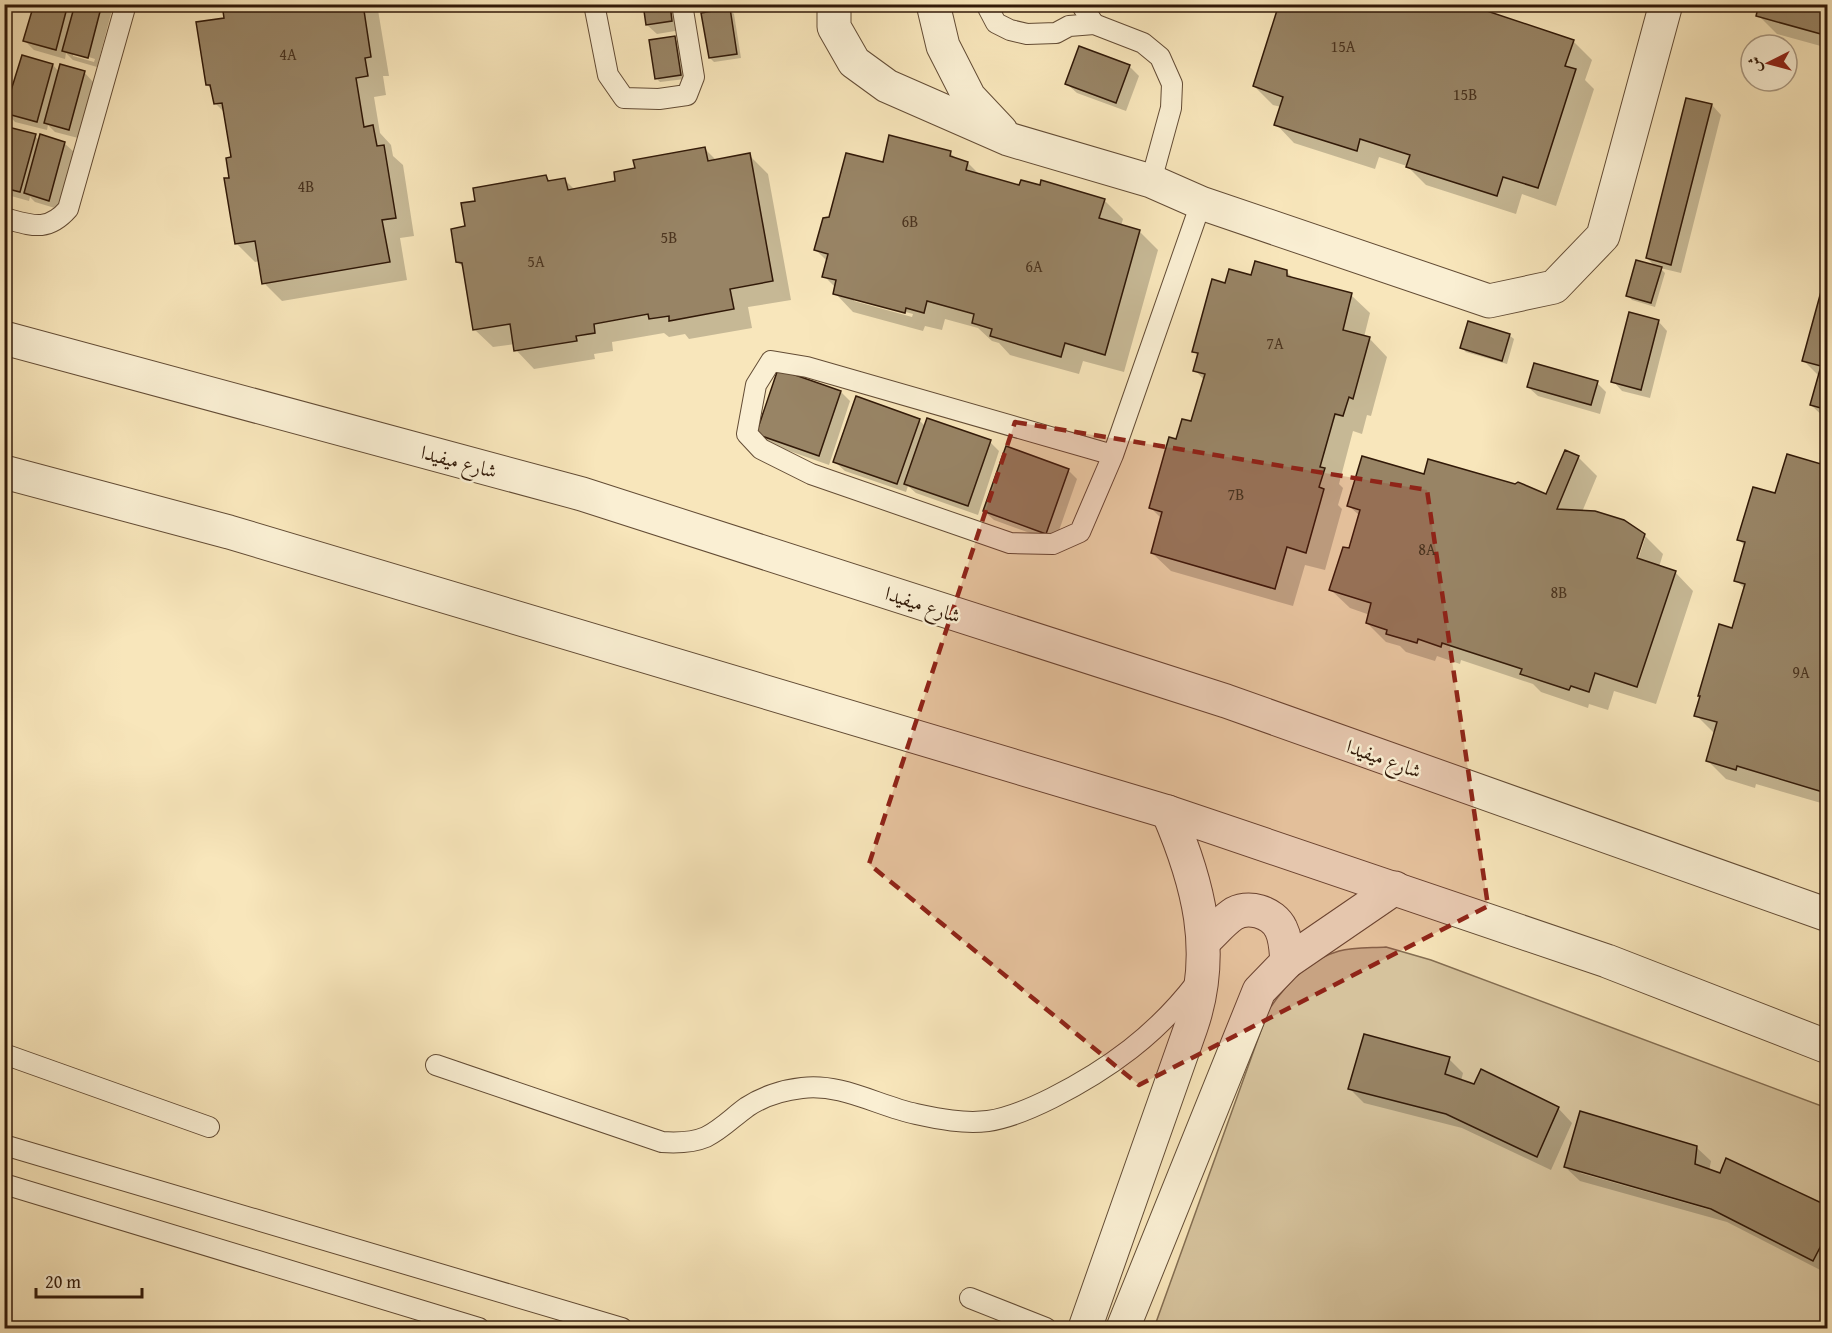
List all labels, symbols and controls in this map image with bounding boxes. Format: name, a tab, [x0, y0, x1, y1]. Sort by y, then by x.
north arrow	[1739, 33, 1799, 93]
house number: 15A	[1330, 34, 1356, 58]
house number: 4A	[279, 42, 297, 66]
text: ش	[1741, 55, 1767, 74]
house number: 15B	[1453, 82, 1477, 106]
house number: 4B	[298, 174, 314, 198]
house number: 6B	[902, 209, 918, 233]
house number: 5B	[661, 225, 677, 249]
house number: 5A	[527, 249, 545, 273]
house number: 6A	[1025, 254, 1043, 278]
house number: 7A	[1266, 331, 1284, 355]
street label: شارع ميفيدا	[417, 437, 500, 489]
house number: 7B	[1228, 482, 1244, 506]
house number: 8A	[1418, 537, 1436, 561]
street label: شارع ميفيدا	[880, 578, 965, 634]
house number: 8B	[1551, 580, 1567, 604]
house number: 9A	[1792, 660, 1810, 684]
street label: شارع ميفيدا	[1341, 731, 1426, 789]
scale bar	[36, 1261, 142, 1299]
text: 20 m	[45, 1268, 81, 1295]

